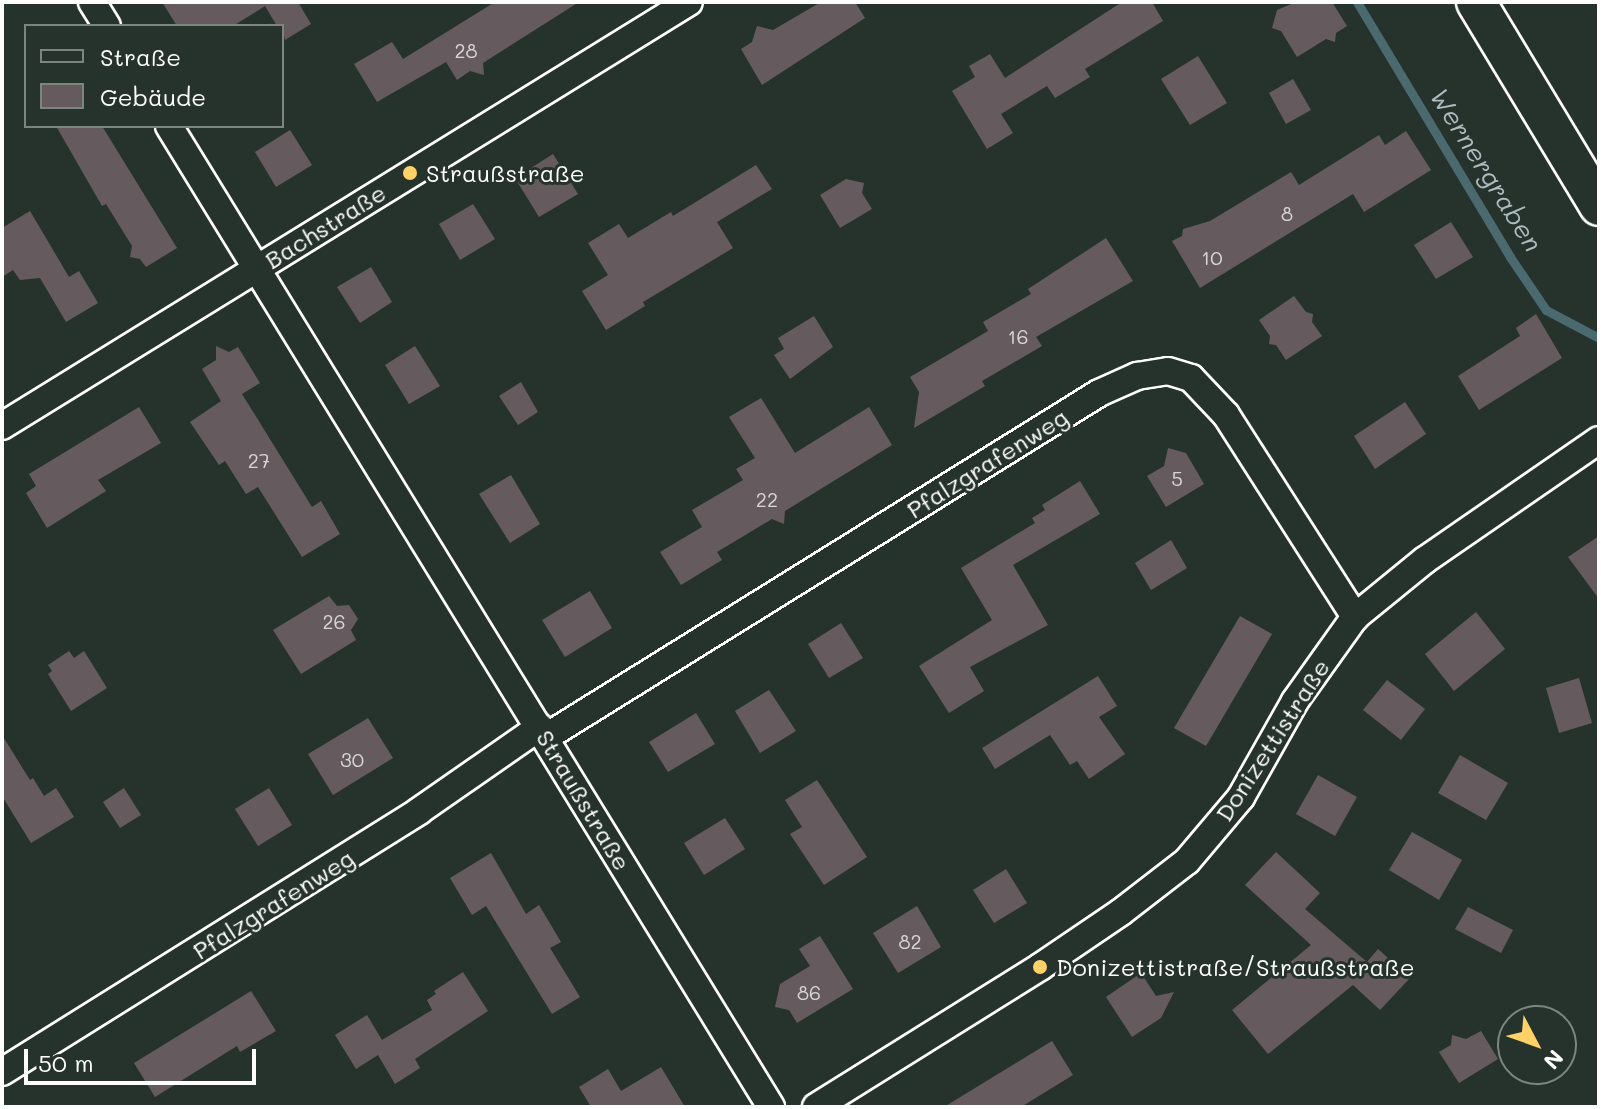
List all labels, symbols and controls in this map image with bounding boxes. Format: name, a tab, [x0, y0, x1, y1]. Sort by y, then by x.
legend	[24, 24, 284, 128]
house number: 28	[454, 38, 478, 62]
text: Straße	[100, 41, 181, 72]
text: Gebäude	[100, 81, 206, 112]
water label: Wernergraben	[1423, 82, 1549, 258]
place label: Straußstraße	[426, 159, 585, 187]
marker: Straußstraße	[401, 164, 419, 182]
street label: Bachstraße	[259, 178, 391, 274]
house number: 8	[1281, 201, 1293, 225]
house number: 10	[1201, 245, 1223, 269]
house number: 16	[1007, 324, 1029, 348]
street label: Pfalzgrafenweg	[901, 402, 1073, 524]
house number: 27	[248, 448, 270, 472]
house number: 5	[1171, 466, 1183, 490]
house number: 22	[756, 487, 778, 511]
house number: 26	[322, 609, 346, 633]
street label: Donizettistraße	[1209, 654, 1335, 826]
street label: Straußstraße	[531, 725, 637, 875]
house number: 30	[340, 747, 364, 771]
street label: Pfalzgrafenweg	[187, 843, 359, 965]
house number: 82	[898, 929, 922, 953]
place label: Donizettistraße/Straußstraße	[1056, 953, 1415, 981]
marker: Donizettistraße/Straußstraße	[1031, 958, 1049, 976]
house number: 86	[797, 980, 821, 1004]
north arrow	[1497, 1005, 1577, 1085]
scale bar	[28, 1033, 260, 1083]
text: N	[1538, 1044, 1570, 1076]
text: 50 m	[38, 1047, 94, 1078]

